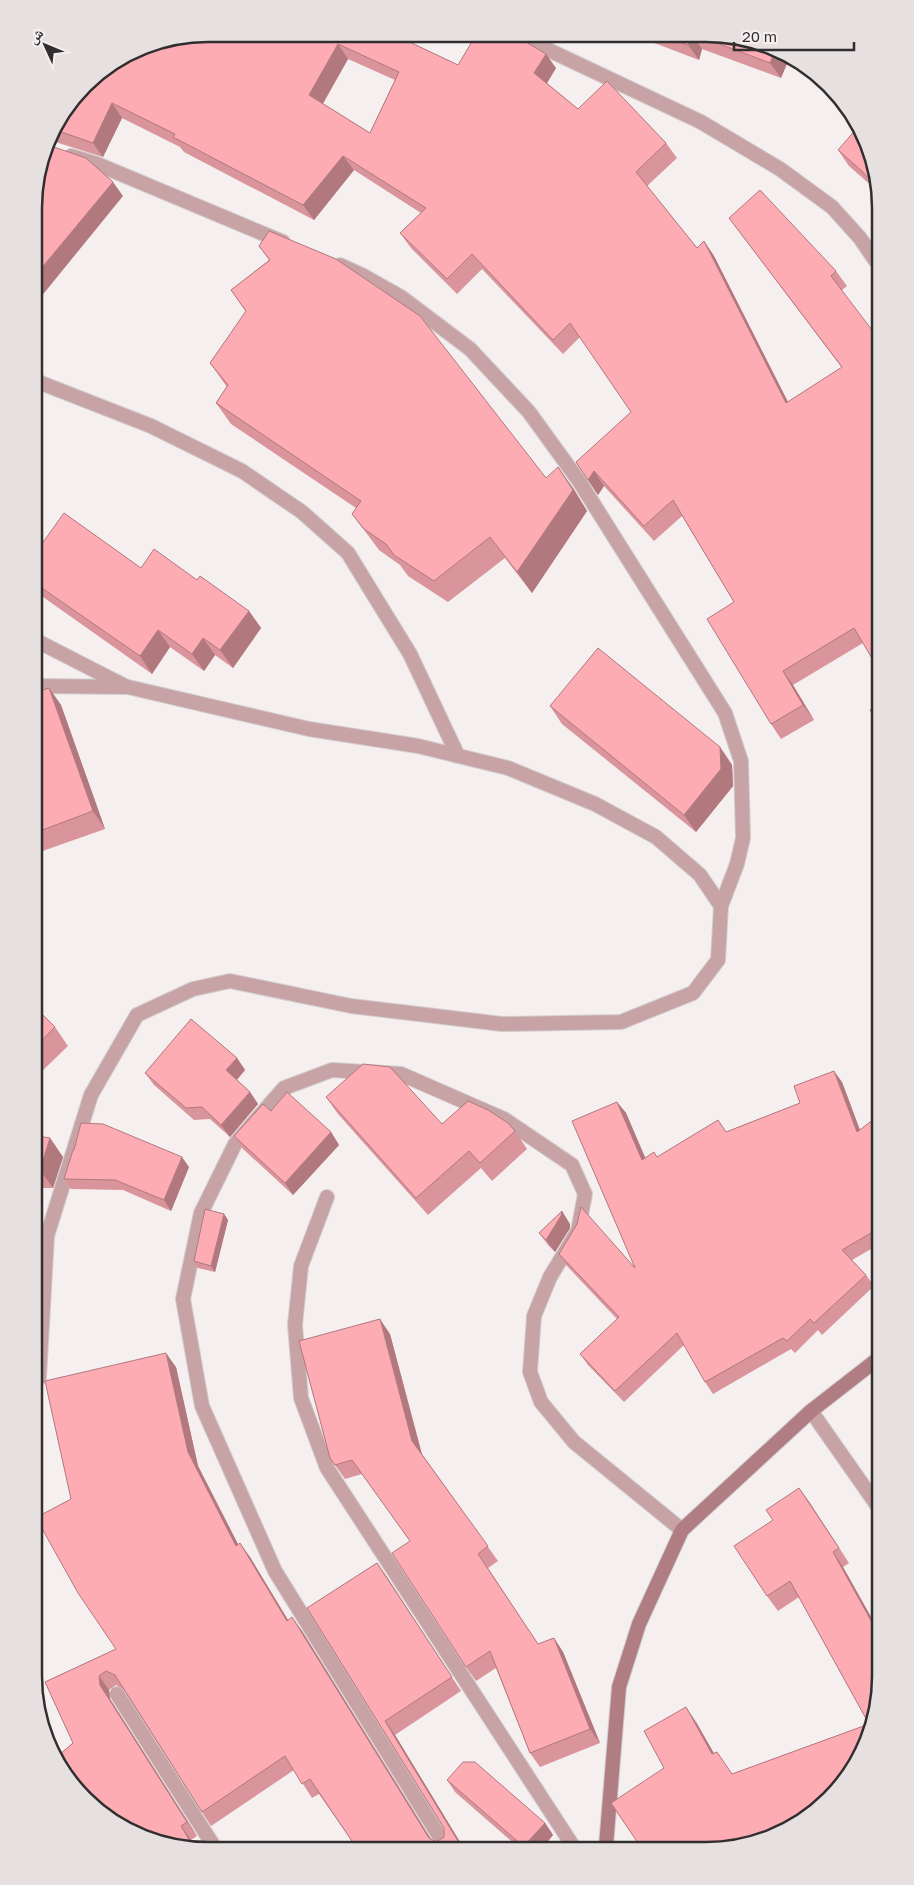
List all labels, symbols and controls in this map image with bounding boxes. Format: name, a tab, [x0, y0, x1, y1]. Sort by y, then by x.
north arrow	[20, 20, 70, 70]
scale bar	[734, 20, 854, 52]
text: ش	[24, 24, 47, 48]
text: 20 m	[742, 27, 777, 45]

